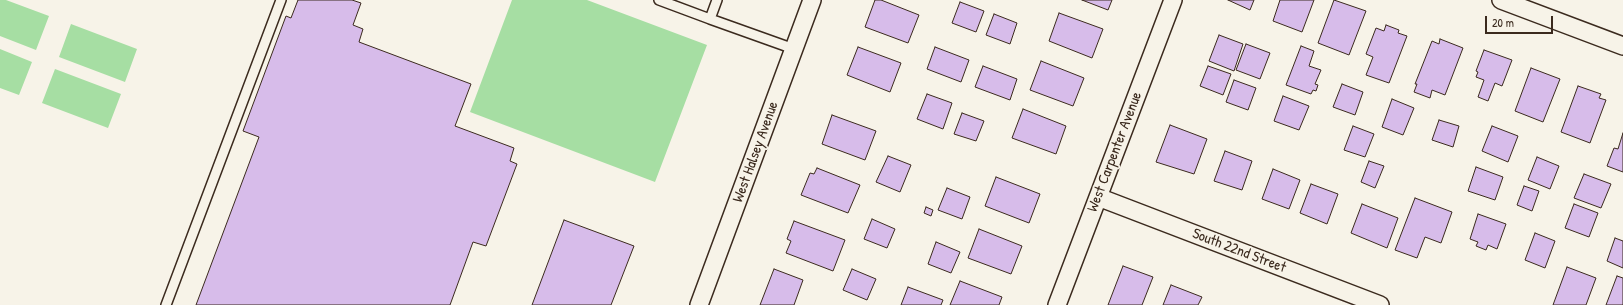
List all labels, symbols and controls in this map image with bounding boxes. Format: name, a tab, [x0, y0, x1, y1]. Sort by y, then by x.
scale bar	[1487, 8, 1555, 34]
text: 20 m	[1492, 14, 1514, 31]
street label: West Carpenter Avenue	[1084, 89, 1146, 215]
street label: West Halsey Avenue	[729, 99, 783, 205]
street label: South 22nd Street	[1190, 225, 1288, 277]

